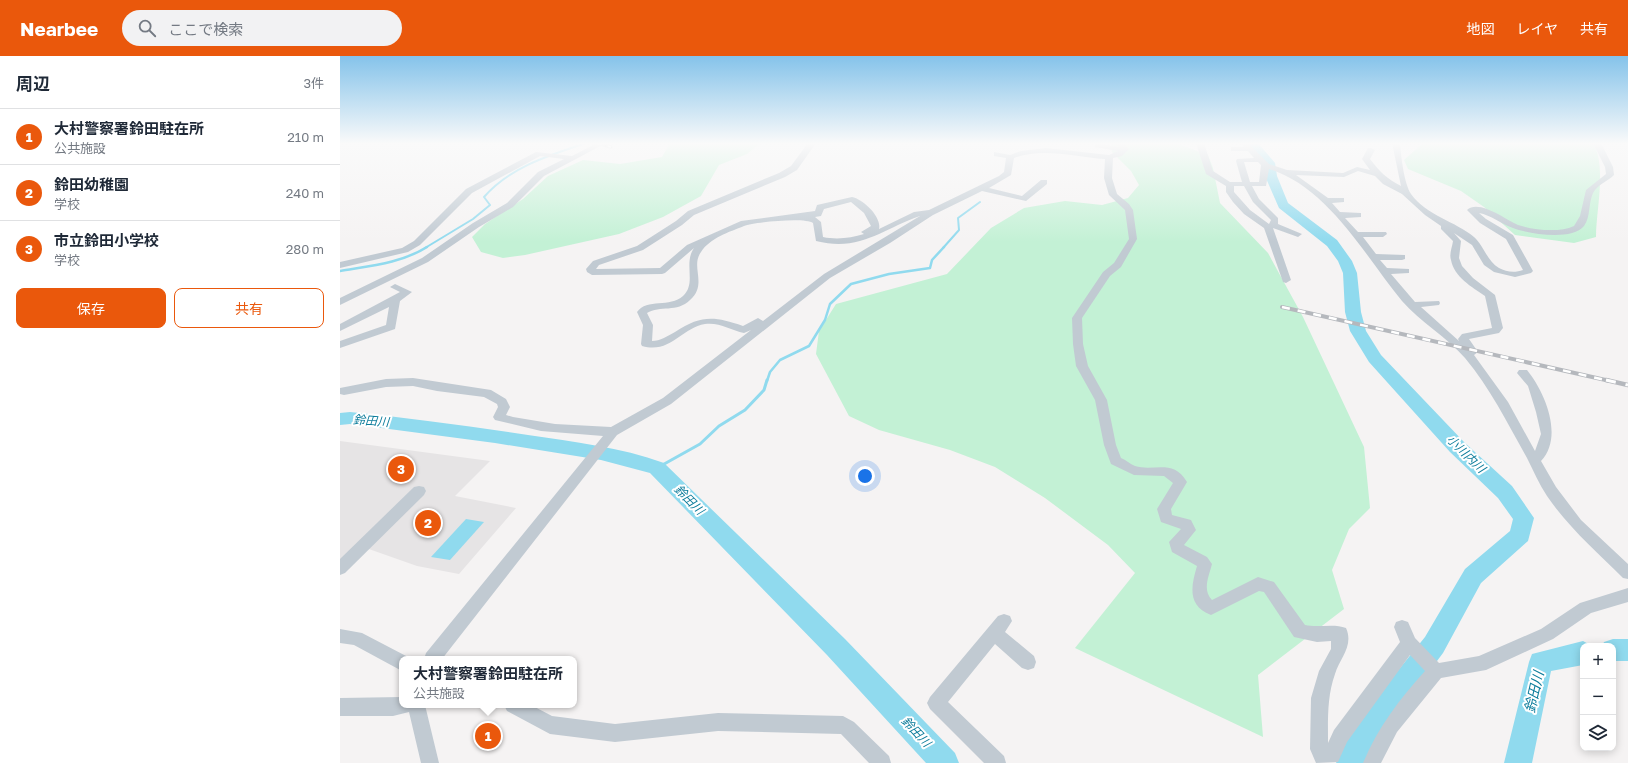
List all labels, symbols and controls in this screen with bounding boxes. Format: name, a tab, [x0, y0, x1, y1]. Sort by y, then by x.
search box	[122, 10, 402, 46]
text: Nearbee	[20, 17, 98, 40]
icon: search	[136, 17, 158, 39]
text: ここで検索	[168, 20, 243, 38]
text: 地図	[1466, 20, 1494, 37]
text: レイヤ	[1516, 20, 1558, 37]
text: 共有	[1580, 20, 1608, 37]
text: 周辺	[16, 73, 50, 94]
text: 3件	[303, 75, 324, 91]
text: 大村警察署鈴田駐在所	[54, 119, 204, 137]
text: 1	[26, 129, 32, 145]
text: 210 m	[287, 129, 324, 145]
text: 公共施設	[54, 140, 106, 156]
text: 鈴田幼稚園	[54, 175, 129, 193]
text: 2	[25, 185, 33, 201]
text: 240 m	[286, 185, 324, 201]
text: 学校	[54, 196, 80, 212]
text: 市立鈴田小学校	[54, 231, 159, 249]
text: 3	[25, 241, 33, 257]
text: 280 m	[286, 241, 324, 257]
text: 学校	[54, 252, 80, 268]
button: 保存	[16, 288, 166, 328]
button: 共有	[174, 288, 324, 328]
water label: 鈴田川	[353, 412, 392, 429]
water label: 小川内川	[1444, 432, 1490, 477]
pin: 3	[388, 454, 414, 484]
your location	[855, 466, 875, 486]
water label: 鈴田川	[671, 482, 709, 519]
pin: 2	[415, 508, 441, 538]
map controls	[1580, 643, 1616, 751]
button: +	[1580, 643, 1616, 679]
popup	[399, 656, 577, 708]
text: 大村警察署鈴田駐在所	[413, 664, 563, 682]
water label: 鈴田川	[1521, 668, 1547, 714]
button: −	[1580, 679, 1616, 715]
text: 公共施設	[413, 685, 465, 701]
water label: 鈴田川	[899, 713, 935, 751]
button: layers	[1580, 715, 1616, 751]
pin: 1	[475, 721, 501, 751]

